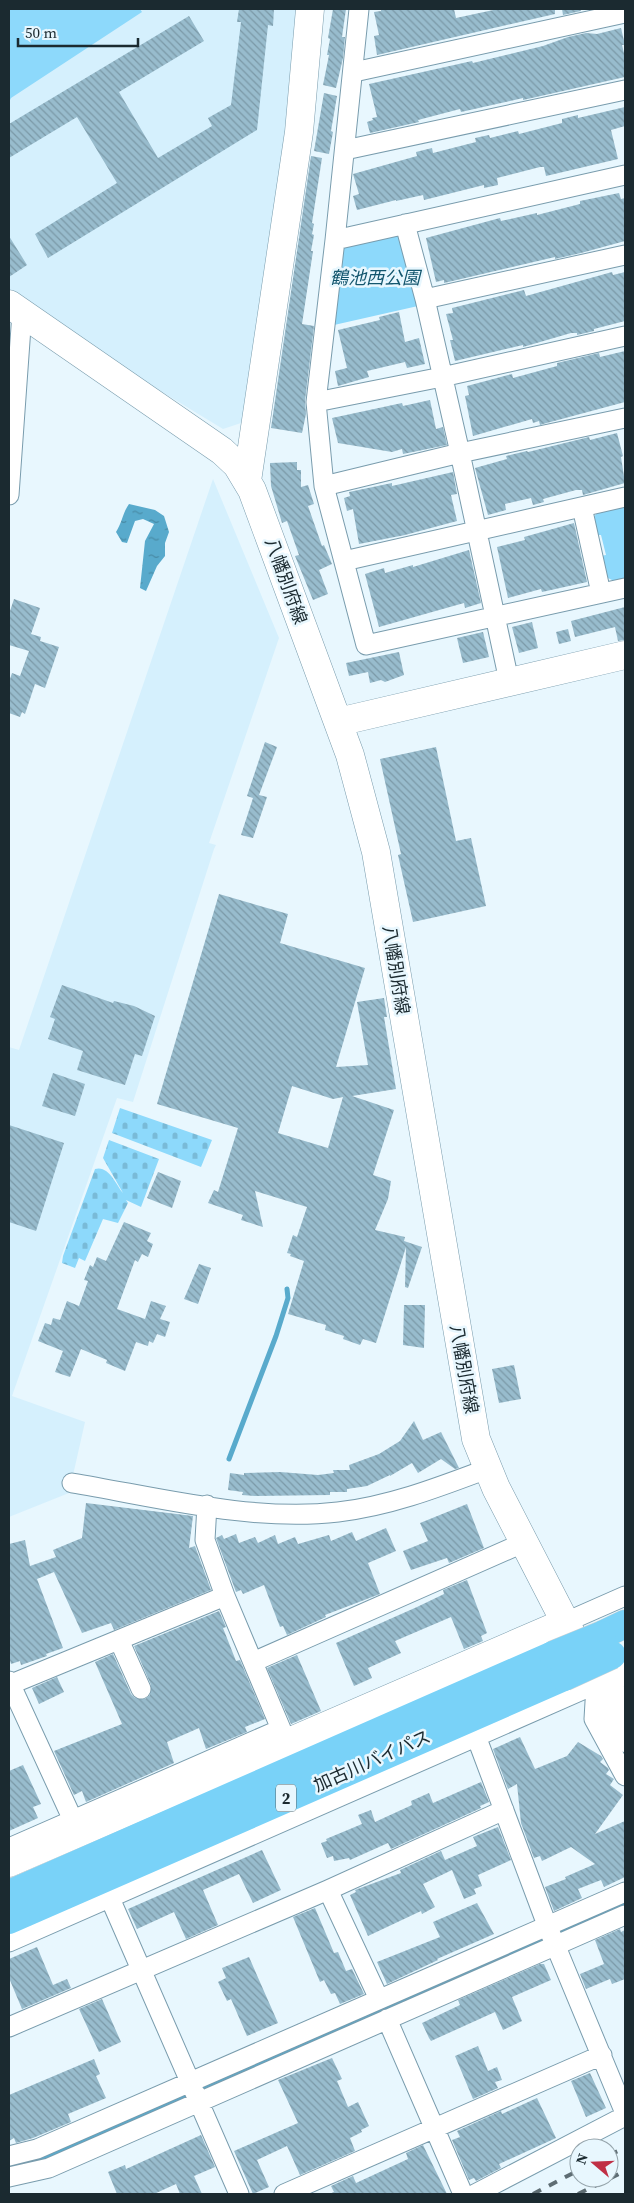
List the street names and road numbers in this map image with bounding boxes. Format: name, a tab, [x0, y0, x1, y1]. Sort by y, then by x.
street label: 八幡別府線	[259, 534, 314, 627]
street label: 八幡別府線	[377, 924, 416, 1016]
street label: 八幡別府線	[444, 1322, 485, 1415]
street label: 加古川バイパス	[309, 1724, 434, 1798]
road number: 2	[276, 1785, 296, 1812]

